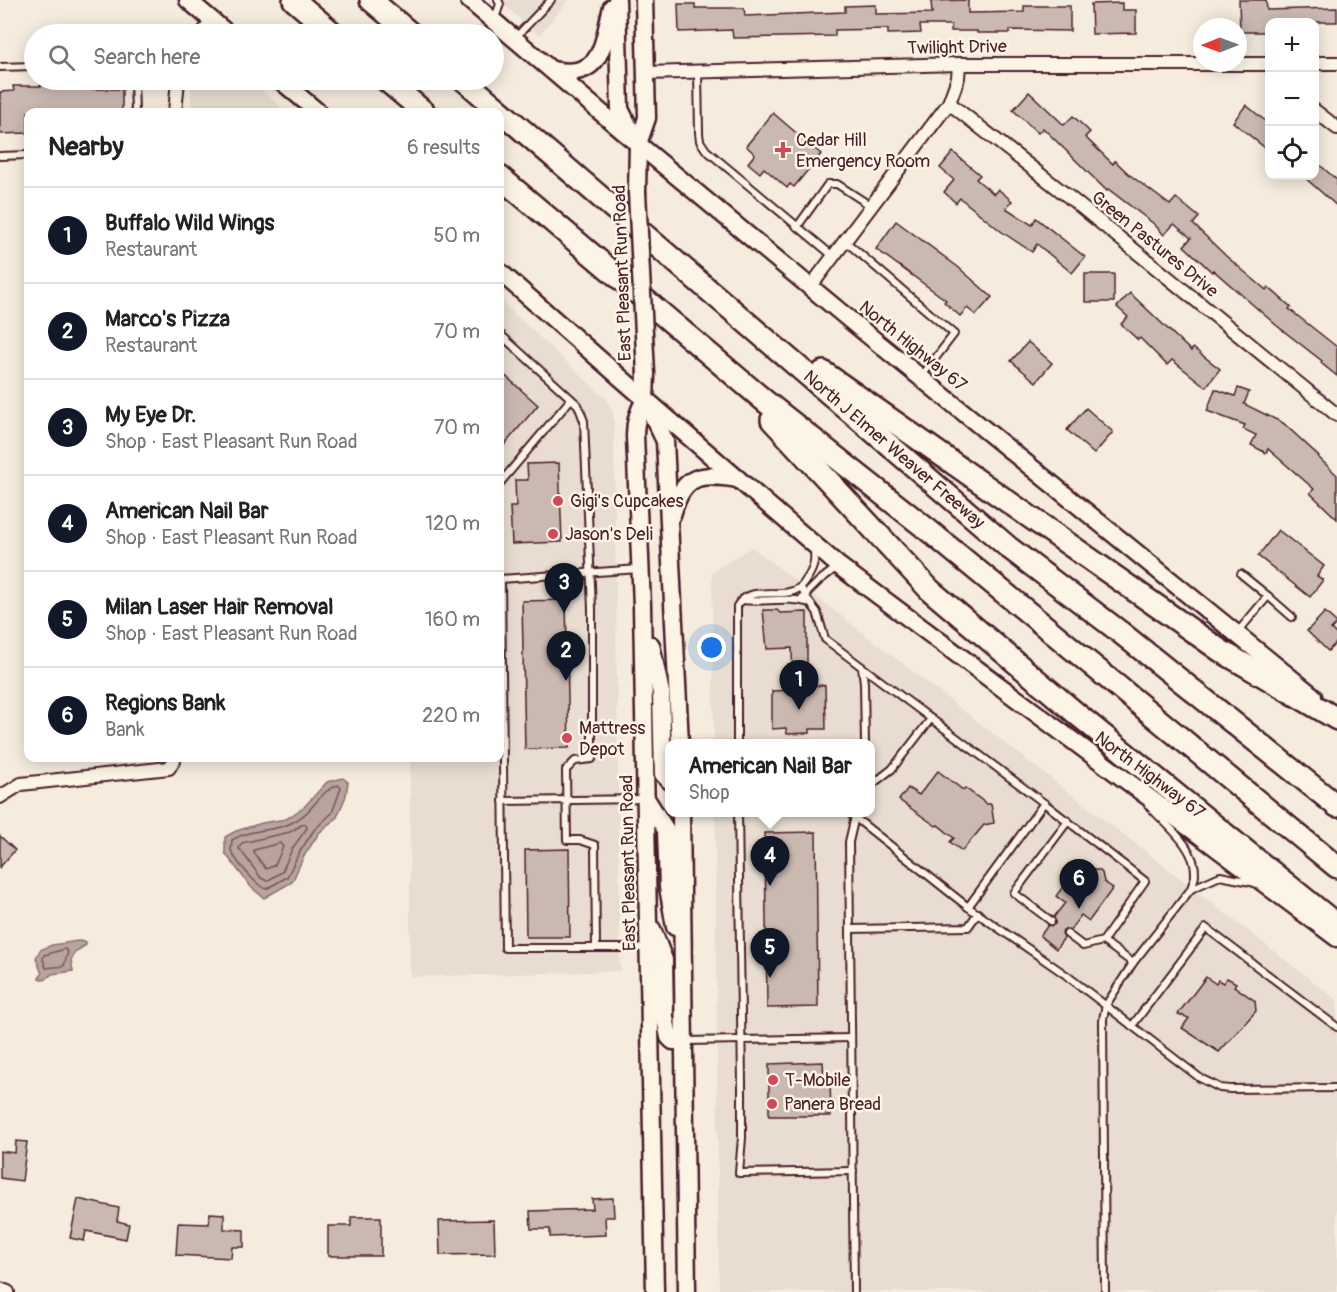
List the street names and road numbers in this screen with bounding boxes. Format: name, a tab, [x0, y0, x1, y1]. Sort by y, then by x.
street label: Twilight Drive	[907, 35, 1007, 60]
street label: East Pleasant Run Road	[608, 184, 637, 361]
street label: Green Pastures Drive	[1087, 186, 1223, 303]
street label: North Highway 67	[854, 296, 972, 397]
street label: North J Elmer Weaver Freeway	[798, 365, 990, 534]
street label: North Highway 67	[1090, 726, 1210, 825]
street label: East Pleasant Run Road	[615, 775, 642, 951]

